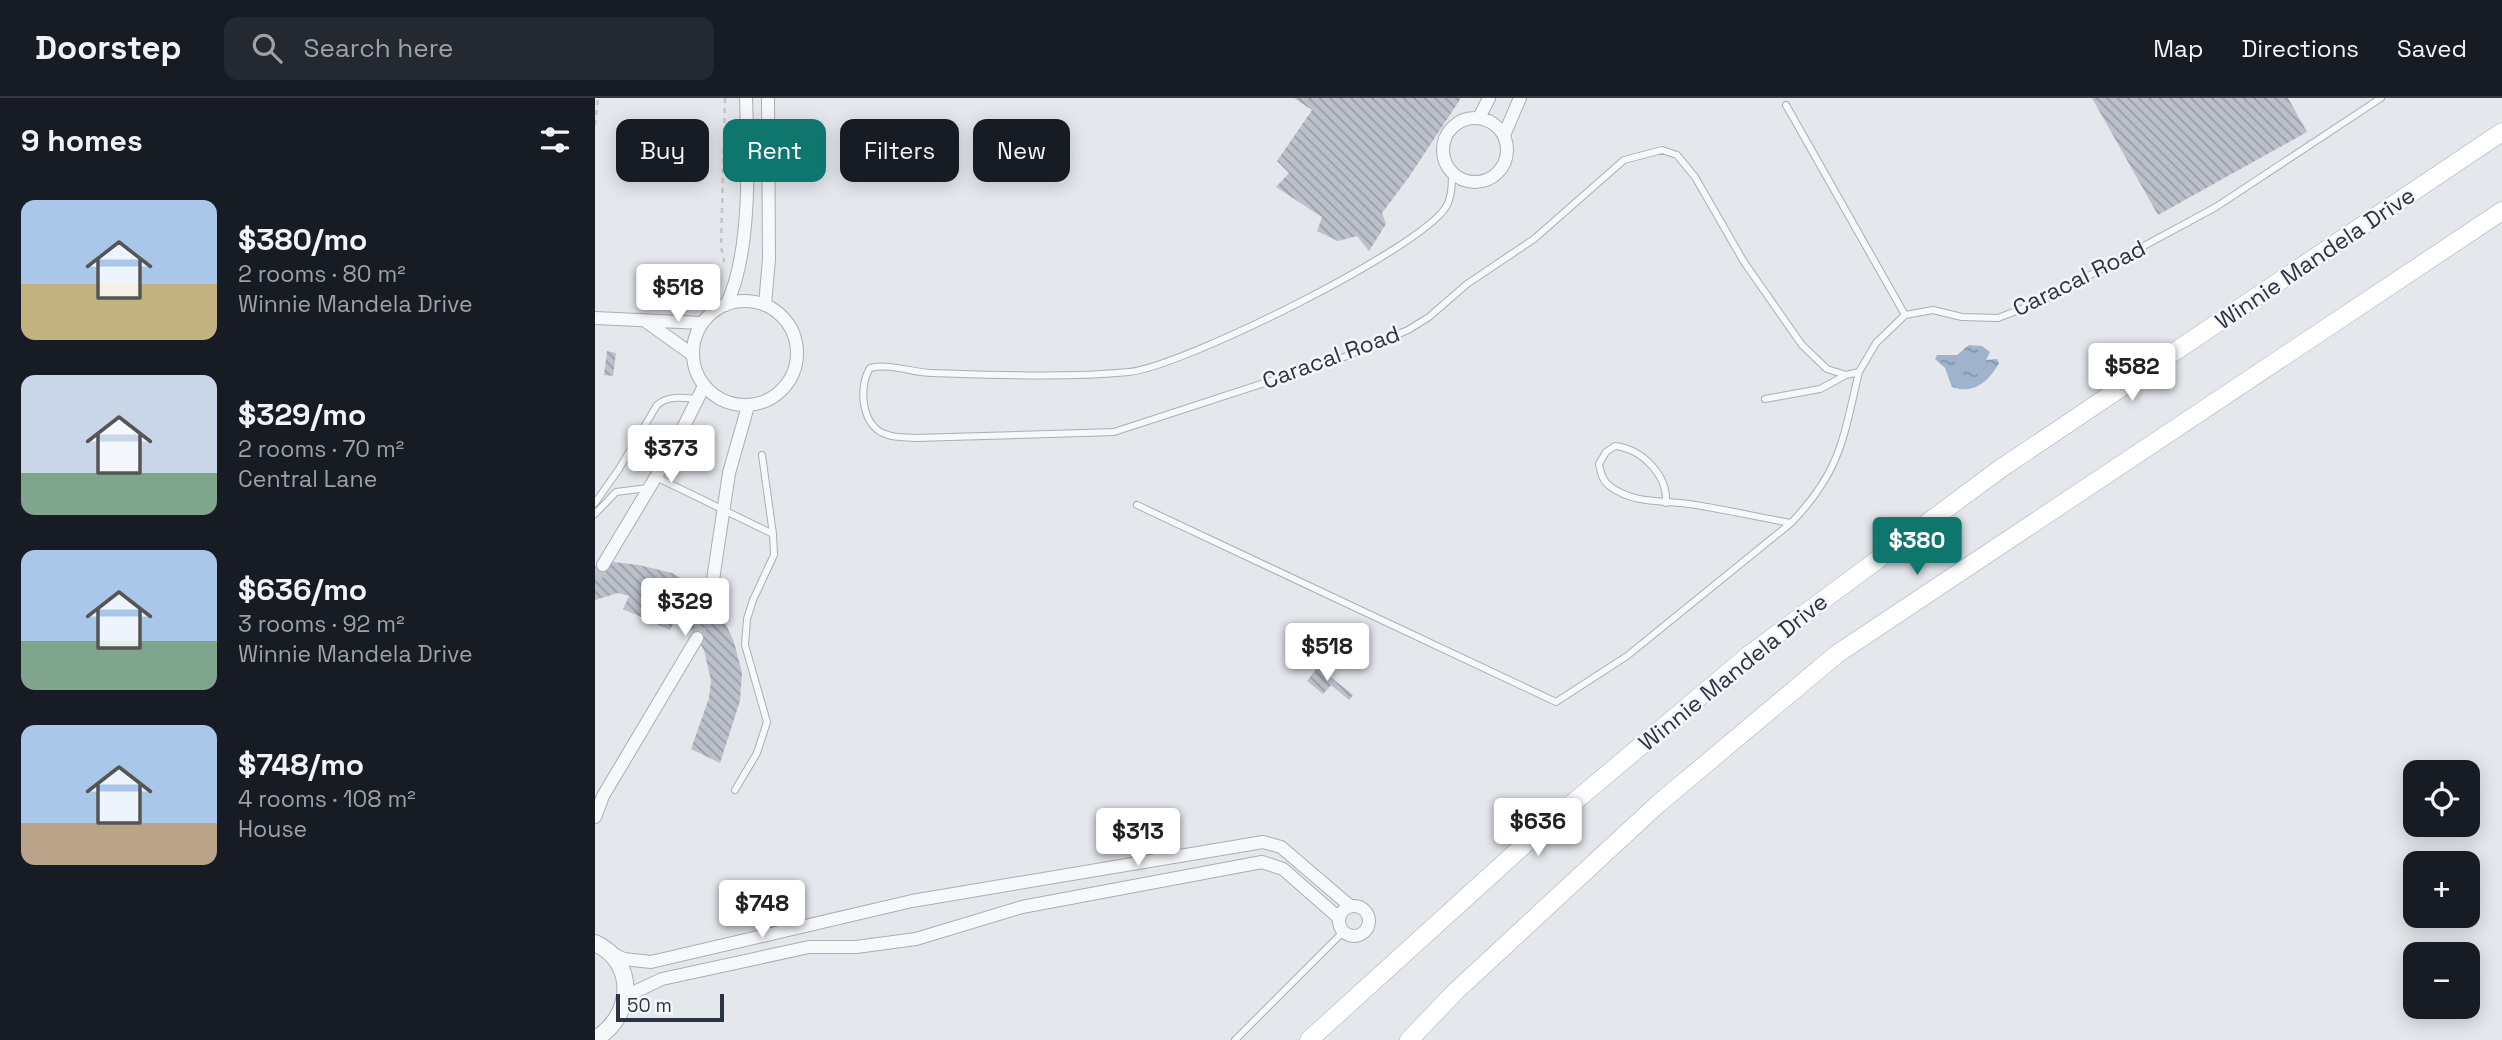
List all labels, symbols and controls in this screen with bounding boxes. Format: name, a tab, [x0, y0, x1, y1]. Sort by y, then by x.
search box	[224, 17, 714, 80]
text: Doorstep	[35, 27, 182, 69]
icon: search	[248, 29, 286, 67]
text: Search here	[304, 31, 453, 65]
text: Map	[2153, 33, 2203, 64]
text: Directions	[2241, 33, 2359, 64]
text: Saved	[2397, 33, 2467, 64]
chip: Buy	[616, 119, 709, 182]
chip: Rent	[723, 119, 826, 182]
chip: Filters	[840, 119, 959, 182]
chip: New	[973, 119, 1070, 182]
text: 9 homes	[21, 121, 143, 160]
icon: filters	[536, 121, 574, 159]
street label: Winnie Mandela Drive	[2209, 180, 2421, 336]
text: $380/mo	[238, 220, 367, 259]
icon: home	[77, 228, 161, 312]
street label: Caracal Road	[2008, 233, 2150, 323]
text: 2 rooms · 80 m²	[238, 259, 406, 289]
pin: $518	[637, 264, 719, 324]
text: $518	[652, 272, 704, 302]
text: Winnie Mandela Drive	[238, 289, 473, 319]
street label: Caracal Road	[1258, 318, 1404, 396]
pin: $582	[2091, 344, 2173, 403]
text: $582	[2104, 351, 2160, 381]
text: $329/mo	[238, 395, 366, 434]
icon: home	[77, 403, 161, 487]
pin: $373	[630, 426, 712, 485]
text: $373	[644, 433, 698, 463]
text: 2 rooms · 70 m²	[238, 434, 404, 464]
text: Central Lane	[238, 464, 377, 494]
pin: $380	[1876, 518, 1958, 577]
text: $380	[1889, 525, 1945, 555]
text: $636/mo	[238, 570, 367, 609]
icon: home	[77, 578, 161, 662]
pin: $329	[644, 578, 726, 638]
text: $329	[657, 586, 713, 616]
street label: Winnie Mandela Drive	[1632, 587, 1834, 757]
text: 3 rooms · 92 m²	[238, 609, 405, 639]
pin: $518	[1286, 624, 1368, 683]
text: $518	[1301, 631, 1353, 661]
text: Winnie Mandela Drive	[238, 639, 473, 669]
text: $748/mo	[238, 745, 364, 784]
icon: home	[77, 753, 161, 837]
map controls	[2403, 760, 2480, 1019]
button: locate	[2403, 760, 2480, 837]
text: 4 rooms · 108 m²	[238, 784, 416, 814]
pin: $636	[1497, 798, 1579, 858]
text: $636	[1510, 806, 1566, 836]
pin: $313	[1097, 808, 1179, 868]
text: House	[238, 814, 307, 844]
text: $313	[1112, 816, 1164, 846]
button: +	[2403, 851, 2480, 928]
pin: $748	[721, 880, 803, 940]
text: $748	[735, 888, 789, 918]
button: −	[2403, 942, 2480, 1019]
scale bar	[616, 991, 725, 1023]
text: 50 m	[627, 993, 672, 1018]

